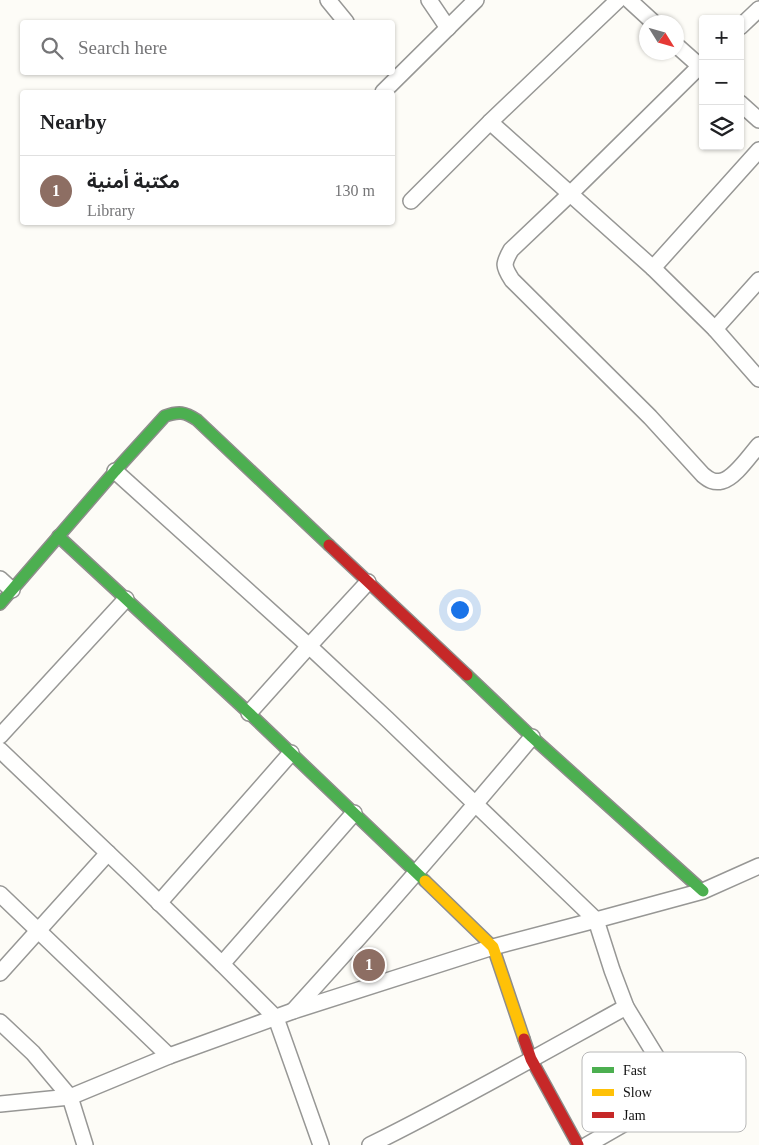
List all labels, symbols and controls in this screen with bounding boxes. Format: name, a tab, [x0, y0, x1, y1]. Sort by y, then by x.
north arrow	[639, 15, 684, 60]
map controls	[699, 15, 744, 150]
button: +	[699, 15, 744, 60]
search box	[20, 20, 395, 75]
icon: search	[38, 34, 66, 62]
text: Search here	[78, 37, 167, 58]
button: −	[699, 60, 744, 105]
button: layers	[699, 105, 744, 150]
text: Nearby	[40, 110, 107, 134]
text: مكتبة أمنية	[87, 171, 180, 192]
text: 1	[52, 182, 60, 199]
text: 130 m	[335, 182, 375, 199]
text: Library	[87, 202, 135, 219]
your location	[447, 597, 473, 623]
pin: 1	[353, 946, 385, 984]
legend	[582, 1052, 746, 1132]
text: Fast	[623, 1063, 646, 1078]
text: Slow	[623, 1085, 653, 1100]
text: Jam	[623, 1108, 646, 1123]

